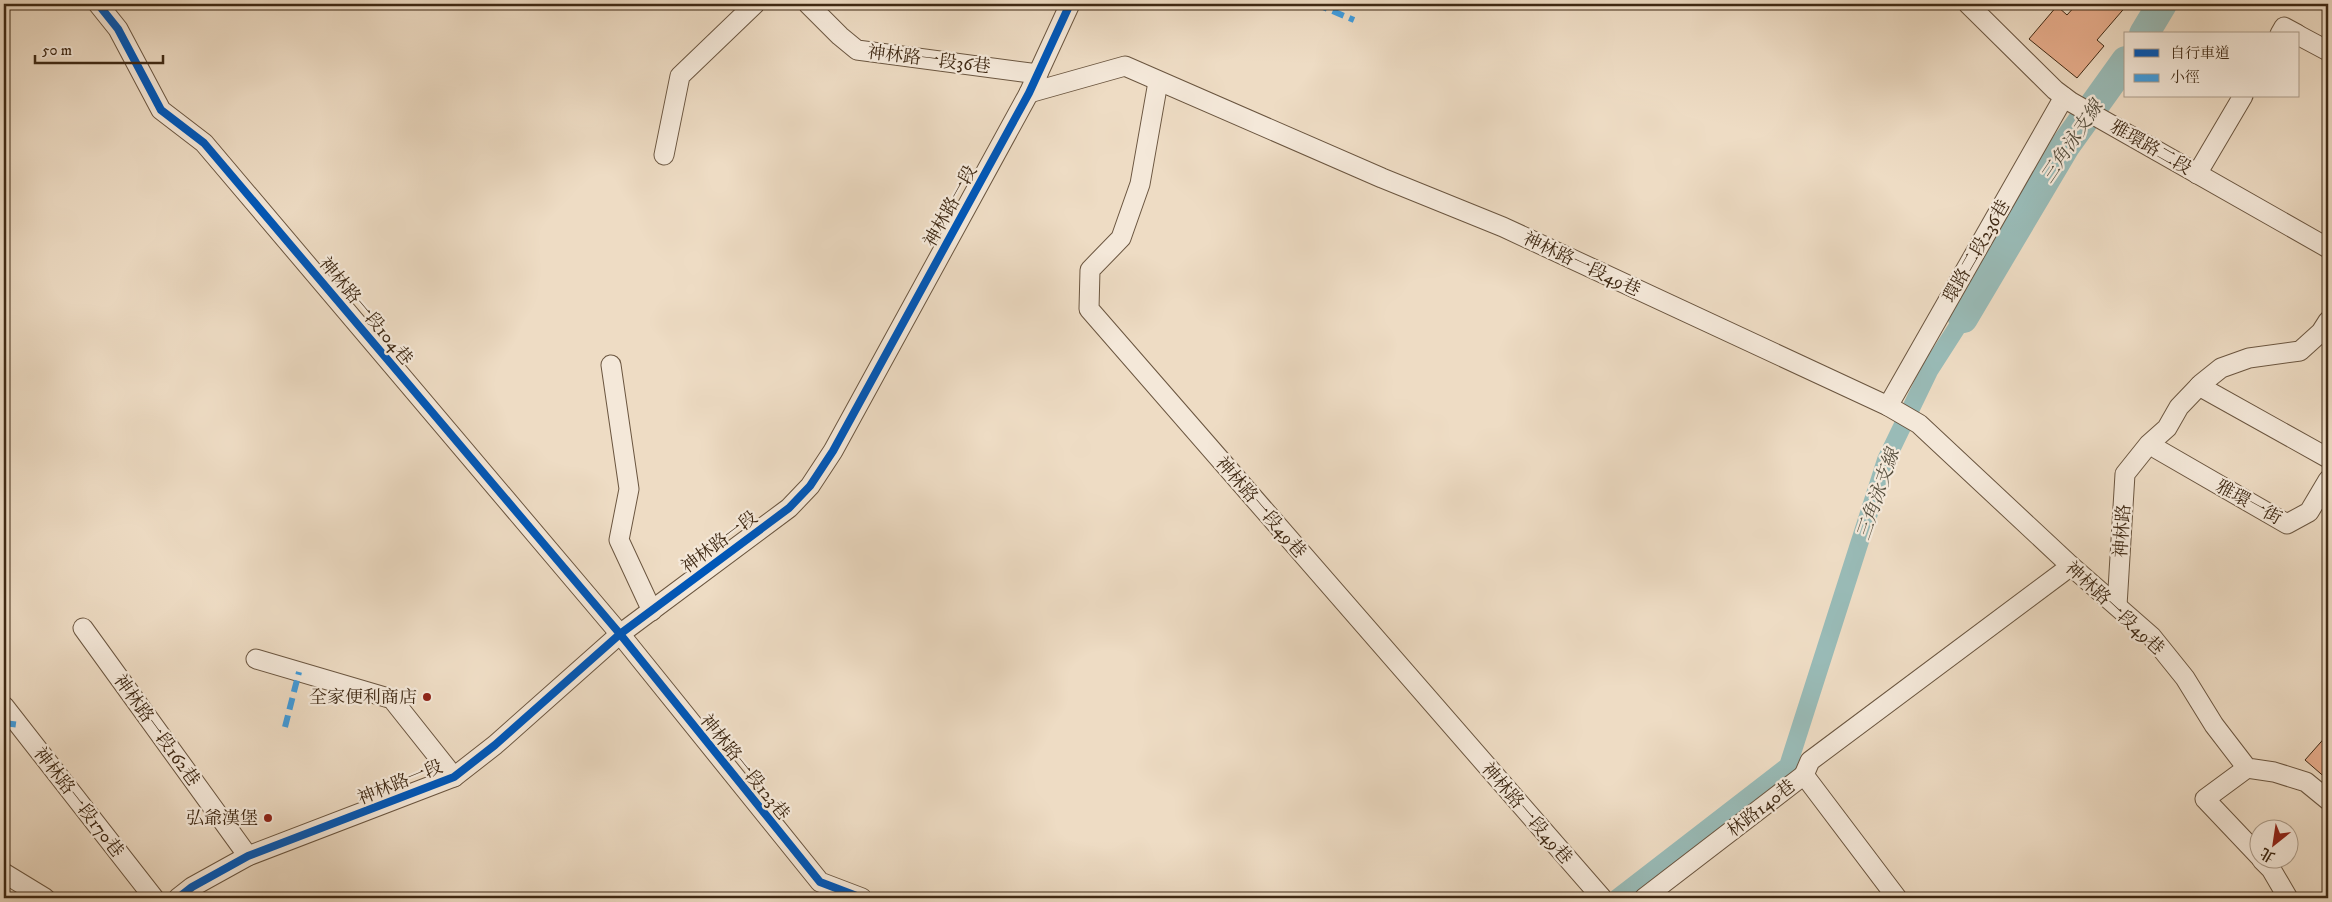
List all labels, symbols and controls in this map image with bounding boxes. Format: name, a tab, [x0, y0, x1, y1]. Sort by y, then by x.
scale bar	[35, 32, 162, 64]
legend	[2124, 32, 2300, 98]
text: 50 m	[42, 41, 72, 60]
street label: 神林路一段36巷	[866, 42, 992, 78]
text: 自行車道	[2170, 44, 2230, 63]
text: 小徑	[2170, 68, 2200, 87]
water label: 三角泳支線	[2036, 94, 2109, 188]
street label: 雅環路二段	[2106, 116, 2195, 180]
street label: 神林路一段	[919, 162, 982, 251]
street label: 環路二段236巷	[1939, 196, 2015, 307]
street label: 神林路一段49巷	[1519, 228, 1644, 302]
street label: 神林路一段104巷	[314, 253, 417, 370]
water label: 三角泳支線	[1852, 444, 1905, 543]
street label: 神林路一段49巷	[1210, 452, 1310, 563]
street label: 雅環一街	[2212, 476, 2285, 530]
street label: 神林路	[2110, 503, 2136, 559]
street label: 神林路一段	[677, 507, 762, 579]
street label: 神林路一段49巷	[2060, 557, 2168, 660]
street label: 神林路一段162巷	[108, 670, 204, 791]
place label: 全家便利商店	[309, 687, 417, 709]
marker: 全家便利商店	[421, 691, 433, 703]
street label: 神林路一段123巷	[695, 710, 794, 825]
street label: 神林路一段170巷	[28, 743, 128, 862]
street label: 神林路一段	[355, 756, 446, 810]
street label: 神林路一段49巷	[1476, 758, 1576, 869]
street label: 林路140巷	[1723, 775, 1800, 842]
place label: 弘爺漢堡	[186, 808, 258, 830]
marker: 弘爺漢堡	[262, 812, 274, 824]
north arrow	[2250, 820, 2300, 870]
text: 北	[2257, 843, 2279, 866]

